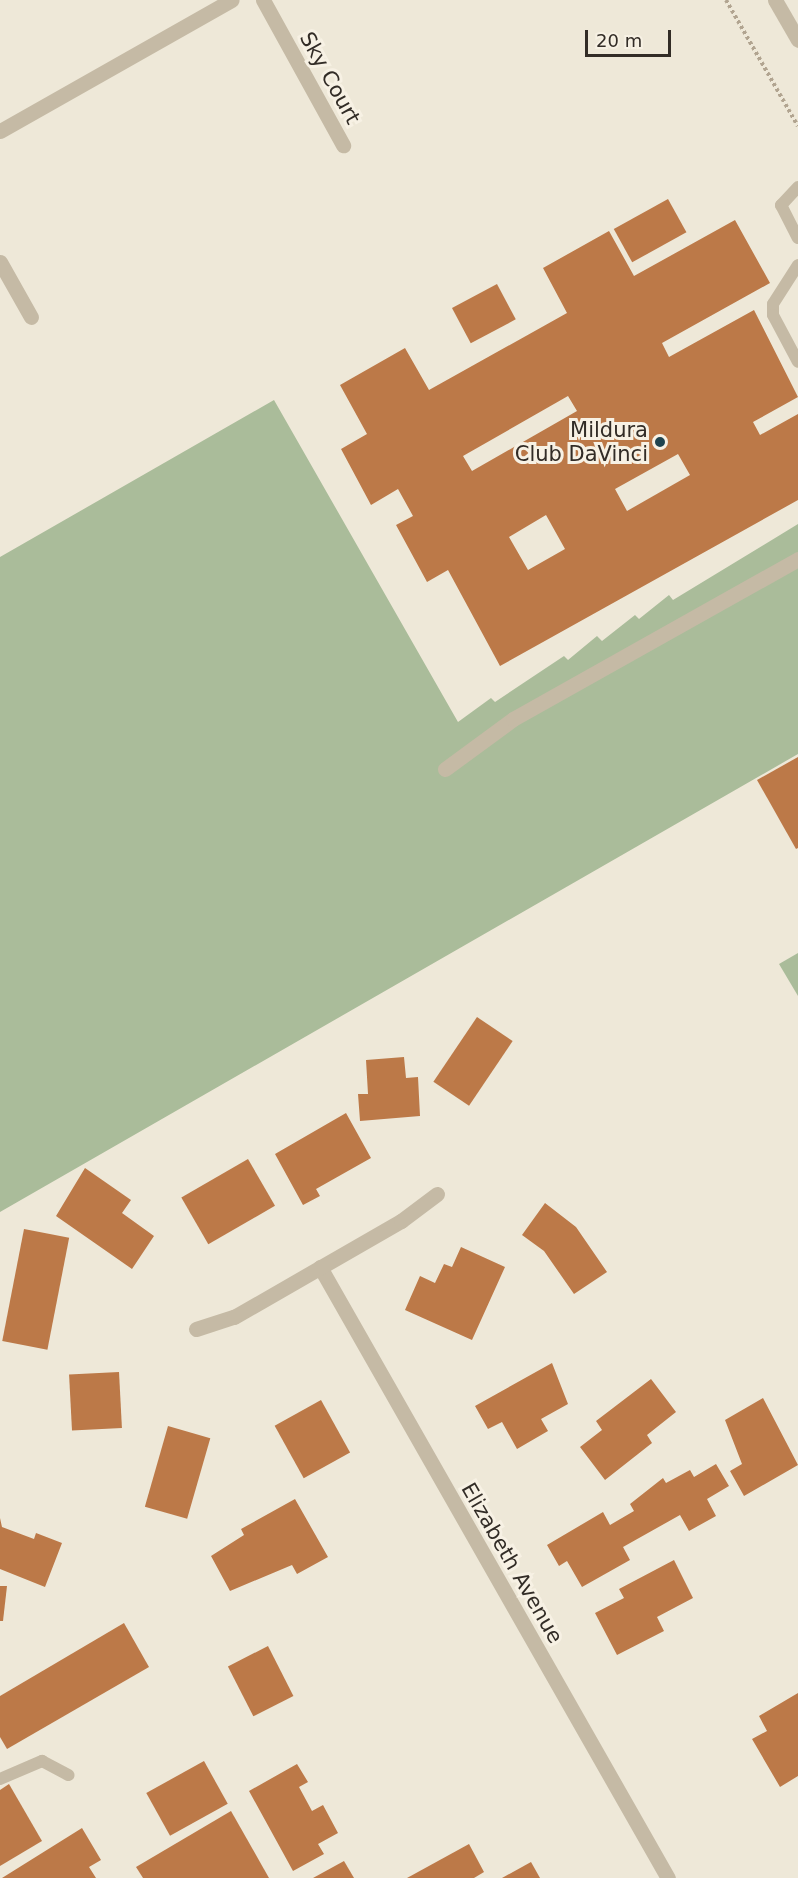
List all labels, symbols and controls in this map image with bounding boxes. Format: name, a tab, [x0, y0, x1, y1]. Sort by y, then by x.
scale bar	[588, 18, 674, 56]
street label: Sky Court	[294, 27, 366, 129]
text: 20 m	[596, 30, 642, 51]
place label: Mildura Club DaVinci	[515, 417, 648, 467]
marker: Mildura Club DaVinci	[653, 435, 667, 449]
street label: Elizabeth Avenue	[456, 1478, 568, 1648]

